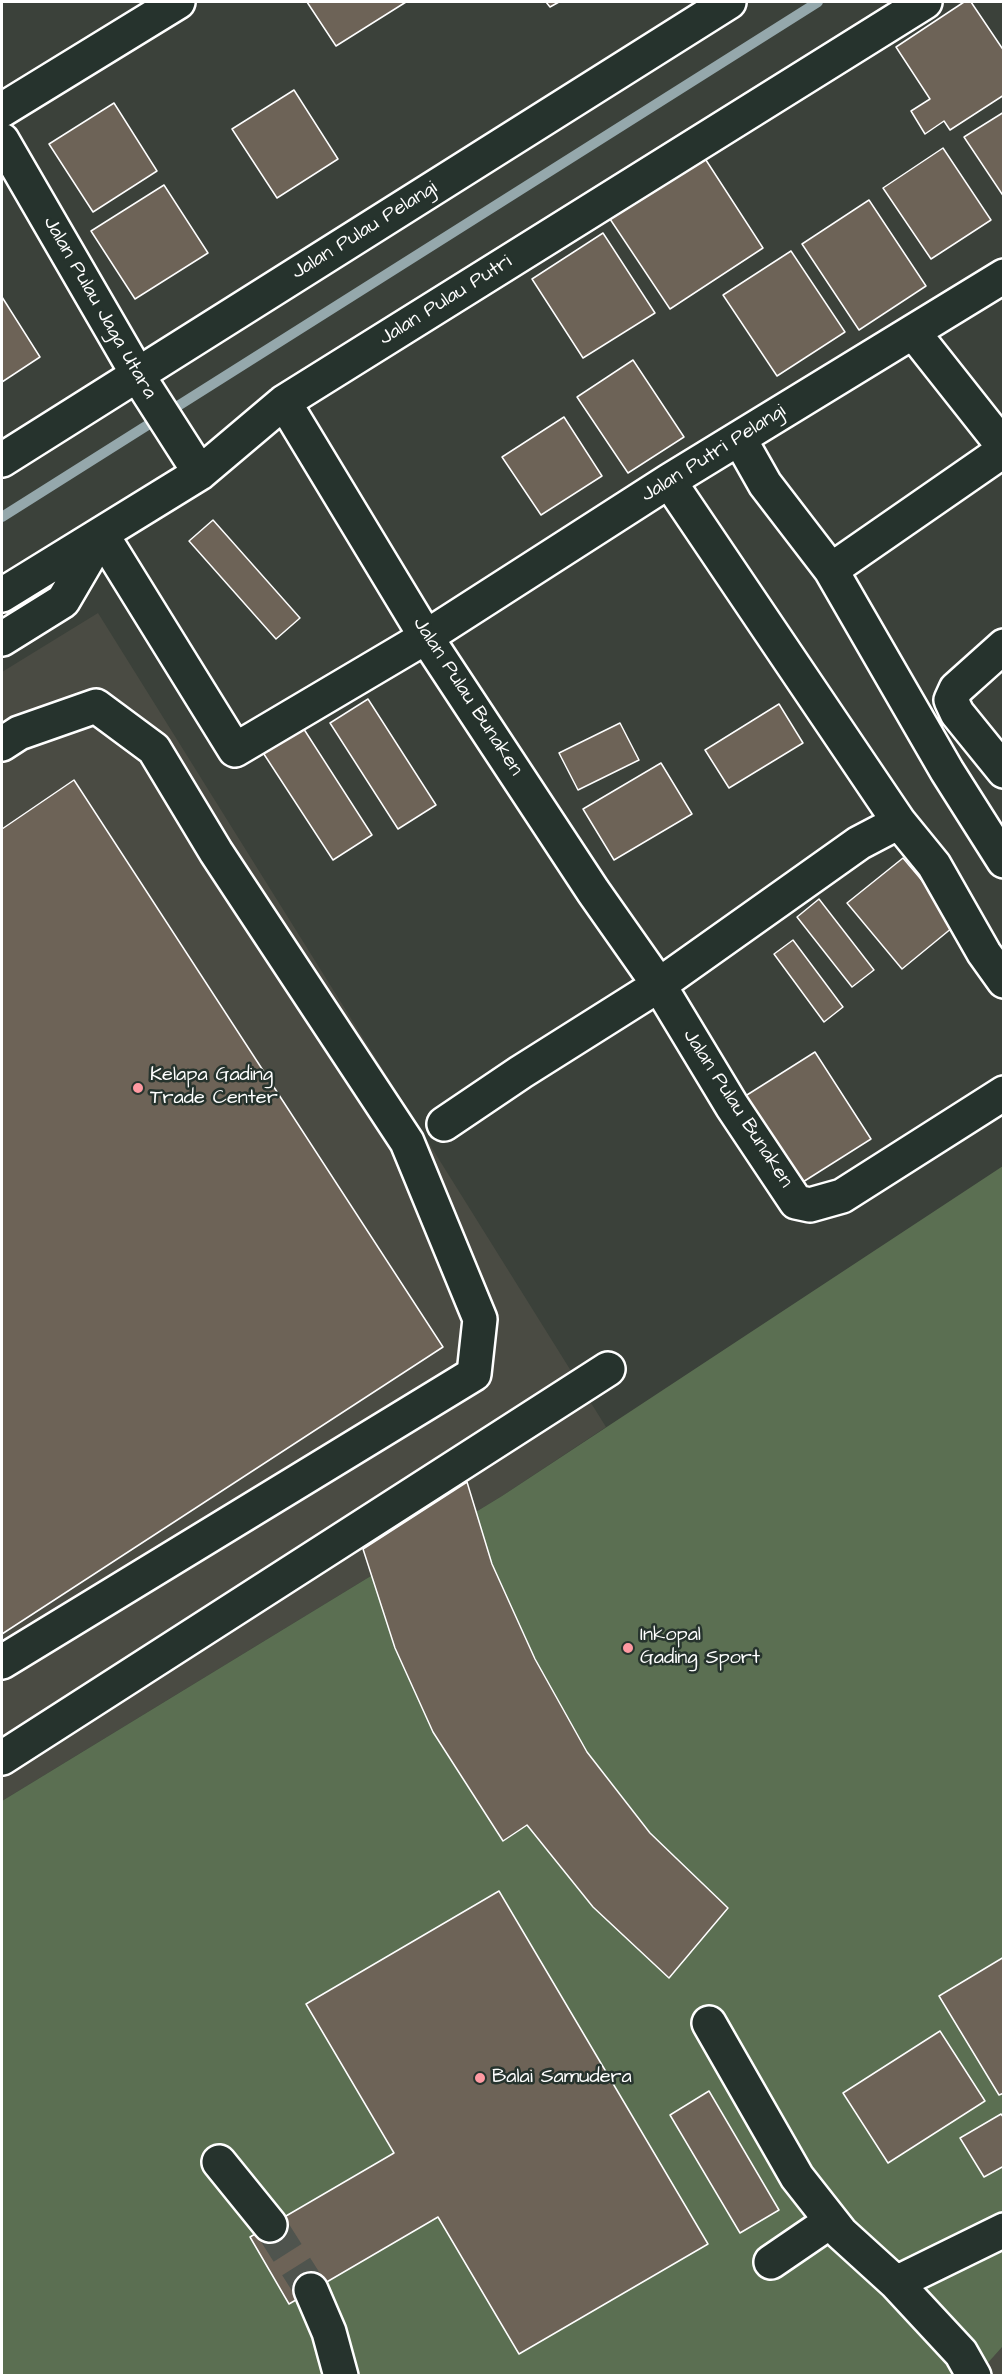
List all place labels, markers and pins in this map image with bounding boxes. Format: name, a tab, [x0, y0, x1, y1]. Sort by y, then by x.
place label: Kelapa Gading Trade Center	[150, 1064, 278, 1111]
marker: Kelapa Gading Trade Center	[131, 1081, 145, 1095]
place label: Inkopal Gading Sport	[640, 1624, 760, 1671]
marker: Inkopal Gading Sport	[621, 1641, 635, 1655]
place label: Balai Samudera	[492, 2066, 632, 2090]
marker: Balai Samudera	[473, 2071, 487, 2085]

